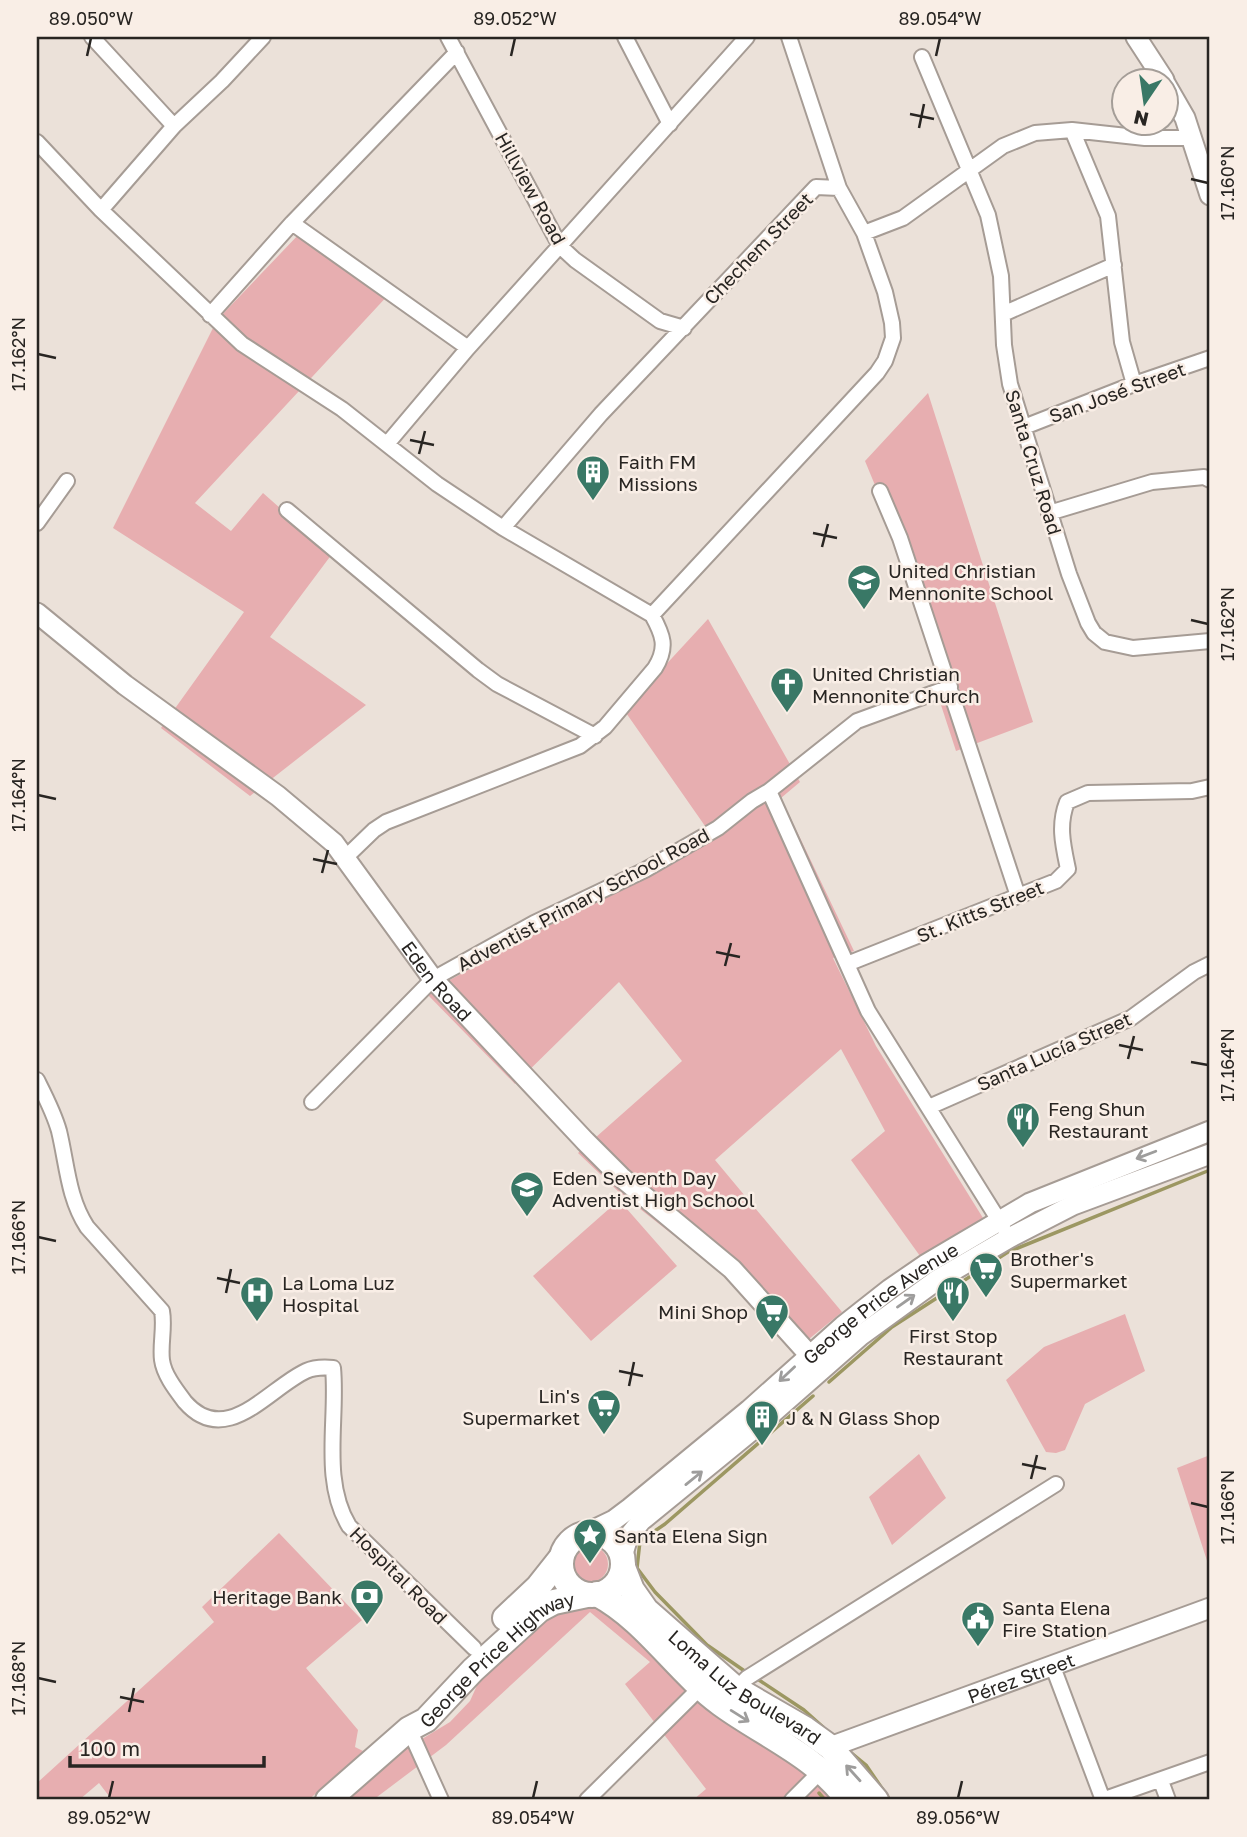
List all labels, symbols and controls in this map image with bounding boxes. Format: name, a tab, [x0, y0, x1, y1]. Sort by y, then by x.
text: 89.050°W	[49, 7, 133, 29]
text: 89.052°W	[473, 7, 557, 29]
text: 89.054°W	[898, 7, 982, 29]
north arrow	[1110, 66, 1180, 136]
text: N	[1131, 106, 1151, 132]
street label: Hillview Road	[491, 128, 571, 248]
text: 17.160°N	[1216, 145, 1238, 221]
street label: Chechem Street	[699, 187, 817, 309]
text: 17.162°N	[7, 317, 29, 391]
street label: San José Street	[1046, 357, 1188, 427]
street label: Santa Cruz Road	[1001, 387, 1067, 537]
place label: Faith FM Missions	[618, 450, 698, 495]
building icon: Faith FM Missions	[574, 453, 612, 502]
place label: United Christian Mennonite School	[888, 559, 1053, 604]
school or university icon: United Christian Mennonite School	[845, 562, 883, 611]
text: 17.162°N	[1216, 587, 1238, 661]
place label: United Christian Mennonite Church	[812, 662, 980, 707]
church icon: United Christian Mennonite Church	[768, 665, 806, 714]
text: 17.164°N	[7, 758, 29, 832]
street label: Adventist Primary School Road	[453, 823, 713, 975]
street label: St. Kitts Street	[913, 875, 1047, 947]
street label: Eden Road	[397, 936, 477, 1025]
street label: Santa Lucía Street	[973, 1007, 1135, 1095]
text: 17.164°N	[1216, 1028, 1238, 1102]
place label: Feng Shun Restaurant	[1048, 1097, 1149, 1142]
restaurant icon: Feng Shun Restaurant	[1004, 1100, 1042, 1149]
one-way arrow	[1136, 1150, 1158, 1163]
place label: Eden Seventh Day Adventist High School	[552, 1166, 755, 1211]
school or university icon: Eden Seventh Day Adventist High School	[508, 1169, 546, 1218]
text: 17.166°N	[7, 1200, 29, 1274]
street label: George Price Avenue	[798, 1237, 962, 1368]
place label: Brother's Supermarket	[1010, 1247, 1128, 1292]
supermarket icon: Brother's Supermarket	[967, 1250, 1005, 1299]
place label: La Loma Luz Hospital	[282, 1271, 394, 1316]
hospital icon: La Loma Luz Hospital	[238, 1274, 276, 1323]
restaurant icon: First Stop Restaurant	[934, 1274, 972, 1323]
supermarket icon: Mini Shop	[753, 1292, 791, 1341]
one-way arrow	[896, 1294, 915, 1308]
place label: Mini Shop	[658, 1300, 748, 1323]
place label: First Stop Restaurant	[903, 1324, 1003, 1369]
one-way arrow	[779, 1365, 797, 1382]
place label: Lin's Supermarket	[462, 1384, 580, 1429]
supermarket icon: Lin's Supermarket	[585, 1387, 623, 1436]
building icon: J & N Glass Shop	[743, 1398, 781, 1447]
place label: J & N Glass Shop	[786, 1406, 940, 1429]
text: 17.166°N	[1216, 1470, 1238, 1544]
one-way arrow	[685, 1471, 703, 1486]
place icon: Santa Elena Sign	[571, 1516, 609, 1565]
street label: Hospital Road	[345, 1521, 453, 1629]
place label: Santa Elena Sign	[614, 1524, 768, 1547]
bank icon: Heritage Bank	[348, 1577, 386, 1626]
place label: Heritage Bank	[212, 1585, 342, 1608]
street label: George Price Highway	[414, 1586, 577, 1732]
place label: Santa Elena Fire Station	[1002, 1596, 1110, 1641]
public building icon: Santa Elena Fire Station	[959, 1599, 997, 1648]
street label: Loma Luz Boulevard	[664, 1624, 826, 1749]
text: 17.168°N	[7, 1641, 29, 1715]
street label: Pérez Street	[964, 1647, 1077, 1707]
one-way arrow	[729, 1709, 749, 1723]
scale bar	[70, 1725, 264, 1769]
text: 100 m	[80, 1735, 140, 1761]
one-way arrow	[845, 1765, 862, 1782]
text: 89.052°W	[67, 1806, 151, 1828]
text: 89.054°W	[491, 1806, 575, 1828]
text: 89.056°W	[916, 1806, 1000, 1828]

